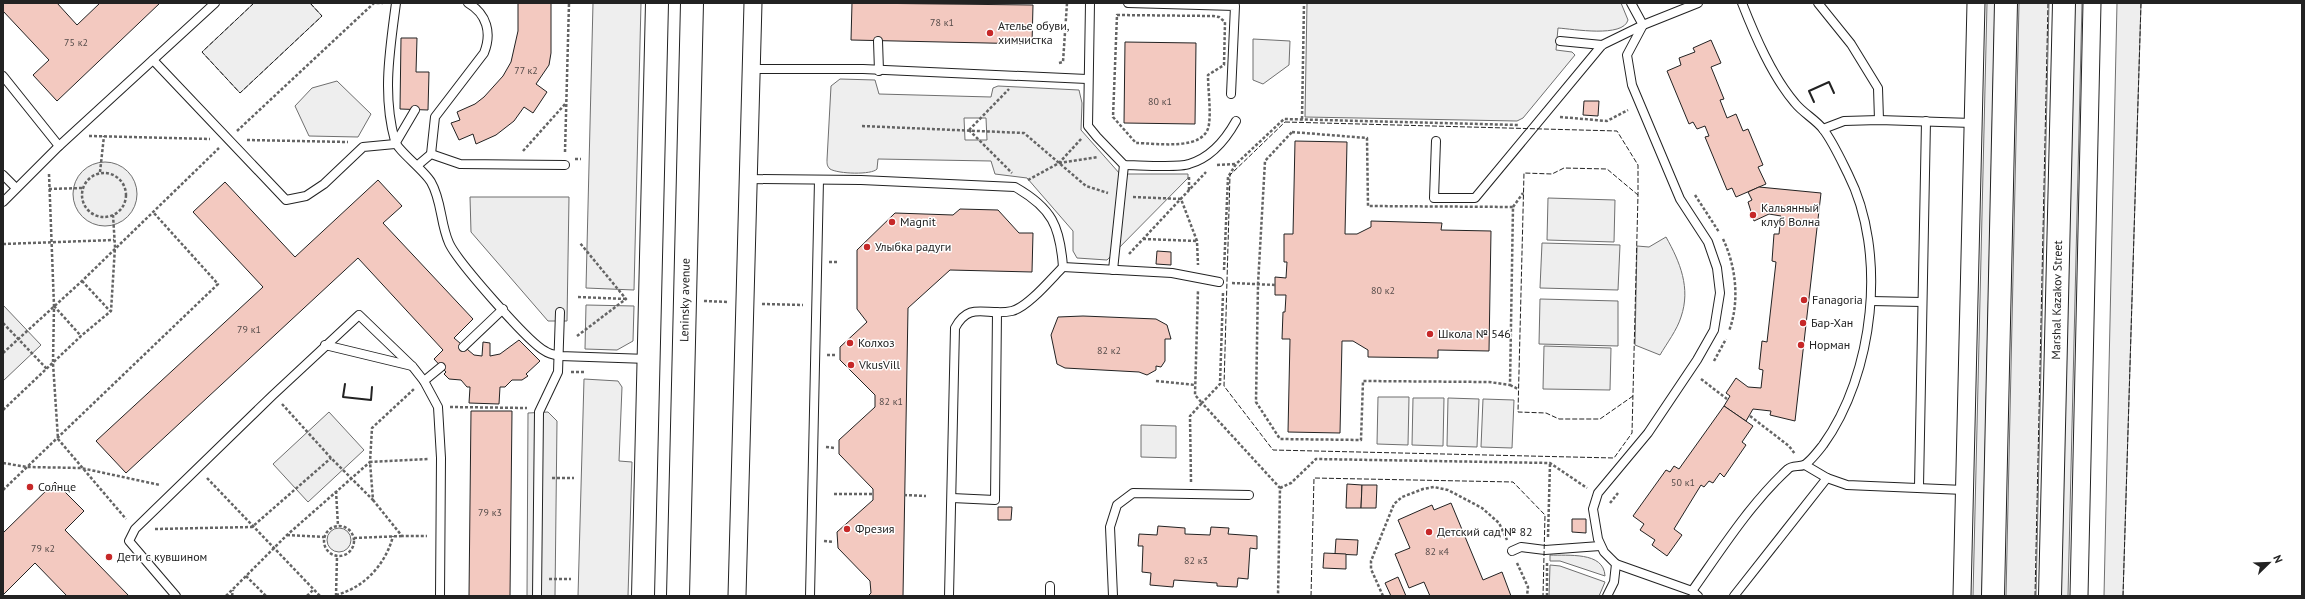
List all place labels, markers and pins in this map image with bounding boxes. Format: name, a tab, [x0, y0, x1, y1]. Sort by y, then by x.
place label: Ателье обуви, химчистка	[998, 18, 1070, 47]
marker: Ателье обуви, химчистка	[985, 28, 995, 38]
place label: Кальянный клуб Волна	[1761, 200, 1820, 229]
marker: Кальянный клуб Волна	[1748, 210, 1758, 220]
place label: Magnit	[900, 214, 936, 229]
marker: Magnit	[887, 217, 897, 227]
place label: Улыбка радуги	[875, 239, 951, 254]
marker: Улыбка радуги	[862, 242, 872, 252]
place label: Fanagoria	[1812, 292, 1863, 307]
marker: Fanagoria	[1799, 295, 1809, 305]
place label: Бар-Хан	[1811, 315, 1853, 330]
marker: Бар-Хан	[1798, 318, 1808, 328]
place label: Школа № 546	[1438, 326, 1511, 341]
marker: Школа № 546	[1425, 329, 1435, 339]
place label: Колхоз	[858, 335, 895, 350]
place label: Норман	[1809, 337, 1850, 352]
marker: Колхоз	[845, 338, 855, 348]
marker: Норман	[1796, 340, 1806, 350]
place label: VkusVill	[858, 357, 901, 372]
marker: VkusVill	[846, 360, 856, 370]
place label: Солнце	[38, 479, 76, 494]
marker: Солнце	[25, 482, 35, 492]
place label: Фрезия	[855, 521, 895, 536]
marker: Фрезия	[842, 524, 852, 534]
place label: Детский сад № 82	[1437, 524, 1533, 539]
marker: Детский сад № 82	[1424, 527, 1434, 537]
place label: Дети с кувшином	[117, 549, 207, 564]
marker: Дети с кувшином	[104, 552, 114, 562]

